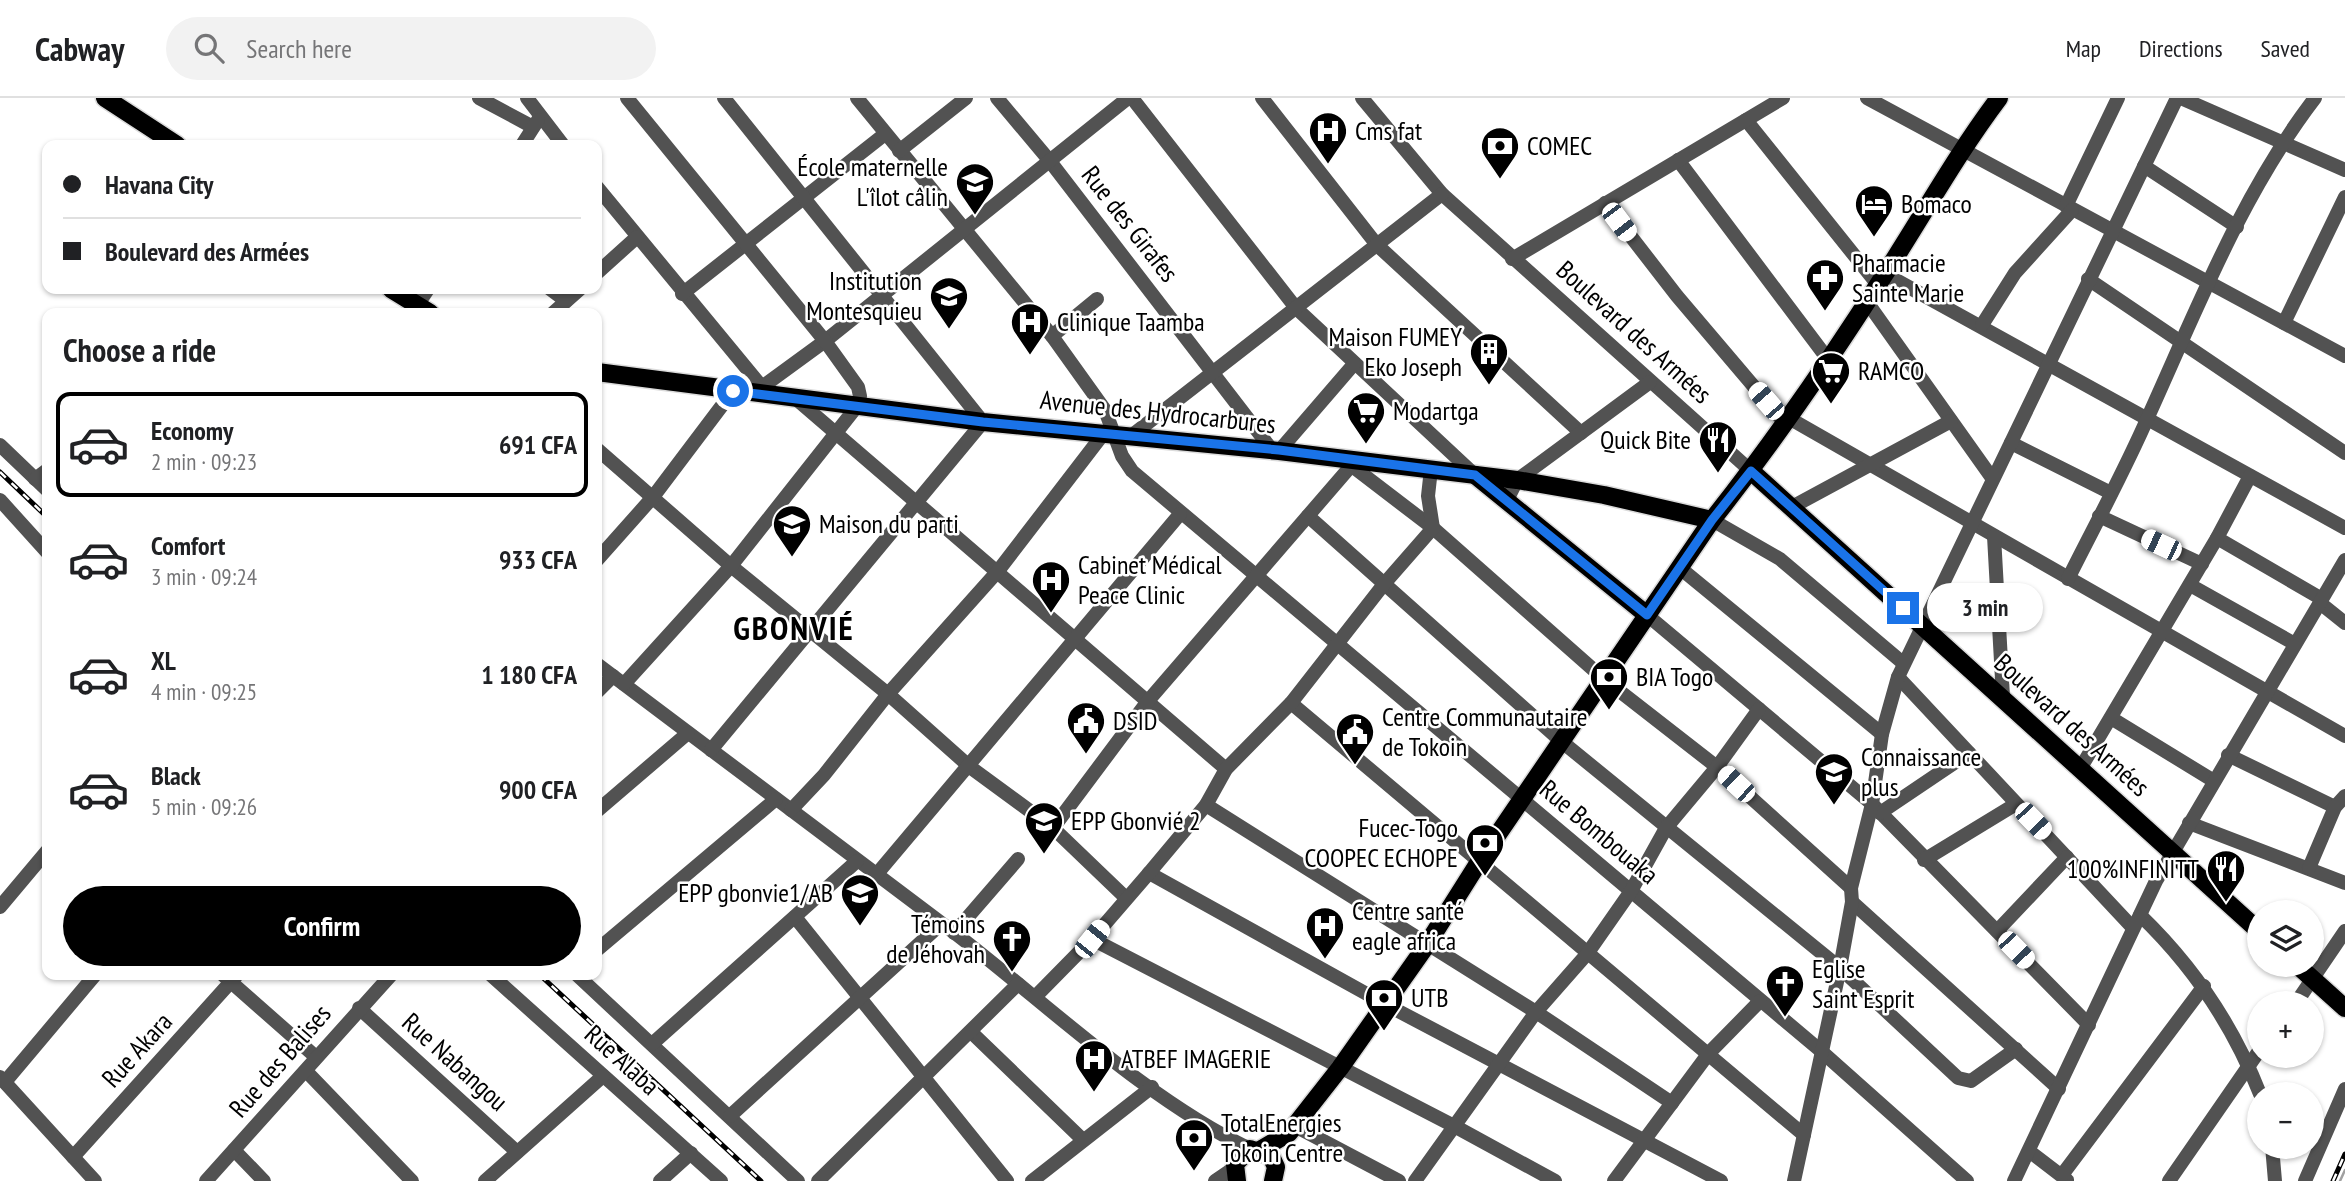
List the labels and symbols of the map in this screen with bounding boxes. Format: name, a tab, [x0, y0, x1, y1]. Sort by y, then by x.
hospital icon: Cms fat	[1307, 110, 1349, 165]
place label: Cms fat	[1355, 114, 1422, 147]
bank icon: COMEC	[1479, 125, 1521, 180]
place label: COMEC	[1527, 129, 1592, 162]
place label: École maternelle L'îlot câlin	[797, 150, 948, 213]
street label: Rue des Girafes	[1075, 159, 1186, 288]
school or university icon: École maternelle L'îlot câlin	[954, 161, 996, 216]
hotel icon: Bomaco	[1853, 183, 1895, 238]
place label: Bomaco	[1901, 187, 1972, 220]
car	[1598, 199, 1641, 245]
place label: Pharmacie Sainte Marie	[1852, 246, 1964, 309]
street label: Boulevard des Armées	[1550, 253, 1719, 410]
pharmacy icon: Pharmacie Sainte Marie	[1804, 257, 1846, 312]
place label: Institution Montesquieu	[806, 264, 922, 327]
school or university icon: Institution Montesquieu	[928, 275, 970, 330]
hospital icon: Clinique Taamba	[1009, 301, 1051, 356]
place label: Clinique Taamba	[1057, 305, 1205, 338]
place label: Maison FUMEY Eko Joseph	[1329, 320, 1462, 383]
building icon: Maison FUMEY Eko Joseph	[1468, 331, 1510, 386]
supermarket icon: RAMCO	[1810, 350, 1852, 405]
place label: RAMCO	[1858, 354, 1924, 387]
route start	[717, 375, 749, 407]
car	[1745, 378, 1788, 424]
street label: Avenue des Hydrocarbures	[1039, 383, 1278, 440]
supermarket icon: Modartga	[1345, 390, 1387, 445]
place label: Modartga	[1393, 394, 1479, 427]
restaurant icon: Quick Bite	[1697, 419, 1739, 474]
place label: Quick Bite	[1600, 423, 1691, 456]
school or university icon: Maison du parti	[771, 503, 813, 558]
place label: Maison du parti	[819, 507, 959, 540]
car	[2138, 527, 2185, 563]
place label: Cabinet Médical Peace Clinic	[1078, 548, 1222, 611]
hospital icon: Cabinet Médical Peace Clinic	[1030, 559, 1072, 614]
callout: 3 min	[1927, 584, 2043, 632]
route end	[1887, 592, 1919, 624]
district label: GBONVIÉ	[733, 606, 855, 649]
street label: Boulevard des Armées	[1988, 646, 2157, 803]
bank icon: BIA Togo	[1588, 656, 1630, 711]
place label: BIA Togo	[1636, 660, 1713, 693]
public building icon: DSID	[1065, 700, 1107, 755]
place label: Centre Communautaire de Tokoin	[1382, 700, 1588, 763]
place label: DSID	[1113, 704, 1158, 737]
public building icon: Centre Communautaire de Tokoin	[1334, 711, 1376, 766]
place label: Connaissance plus	[1861, 740, 1981, 803]
school or university icon: Connaissance plus	[1813, 751, 1855, 806]
car	[1714, 762, 1759, 806]
street label: Rue Bombouaka	[1533, 772, 1666, 891]
car	[2011, 799, 2056, 843]
school or university icon: EPP Gbonvié 2	[1023, 800, 1065, 855]
place label: EPP Gbonvié 2	[1071, 804, 1201, 837]
place label: Fucec-Togo COOPEC ECHOPE	[1304, 811, 1458, 874]
bank icon: Fucec-Togo COOPEC ECHOPE	[1464, 822, 1506, 877]
restaurant icon: 100%INFINITT	[2205, 848, 2247, 903]
place label: 100%INFINITT	[2067, 852, 2199, 885]
school or university icon: EPP gbonvie1/AB	[839, 872, 881, 927]
place label: EPP gbonvie1/AB	[678, 876, 833, 909]
place label: Centre santé eagle africa	[1352, 894, 1464, 957]
hospital icon: Centre santé eagle africa	[1304, 905, 1346, 960]
place label: Témoins de Jéhovah	[886, 907, 985, 970]
car	[1071, 916, 1114, 962]
church icon: Témoins de Jéhovah	[991, 918, 1033, 973]
car	[1994, 928, 2039, 972]
place label: Eglise Saint Esprit	[1812, 952, 1914, 1015]
church icon: Eglise Saint Esprit	[1764, 963, 1806, 1018]
bank icon: UTB	[1363, 977, 1405, 1032]
place label: UTB	[1411, 981, 1448, 1014]
street label: Rue des Balises	[222, 997, 338, 1124]
street label: Rue Akara	[94, 1005, 179, 1094]
street label: Rue Nabangou	[396, 1005, 515, 1118]
street label: Rue Alaba	[578, 1017, 667, 1102]
hospital icon: ATBEF IMAGERIE	[1073, 1038, 1115, 1093]
place label: ATBEF IMAGERIE	[1121, 1042, 1271, 1075]
place label: TotalEnergies Tokoin Centre	[1221, 1106, 1343, 1169]
bank icon: TotalEnergies Tokoin Centre	[1173, 1117, 1215, 1172]

